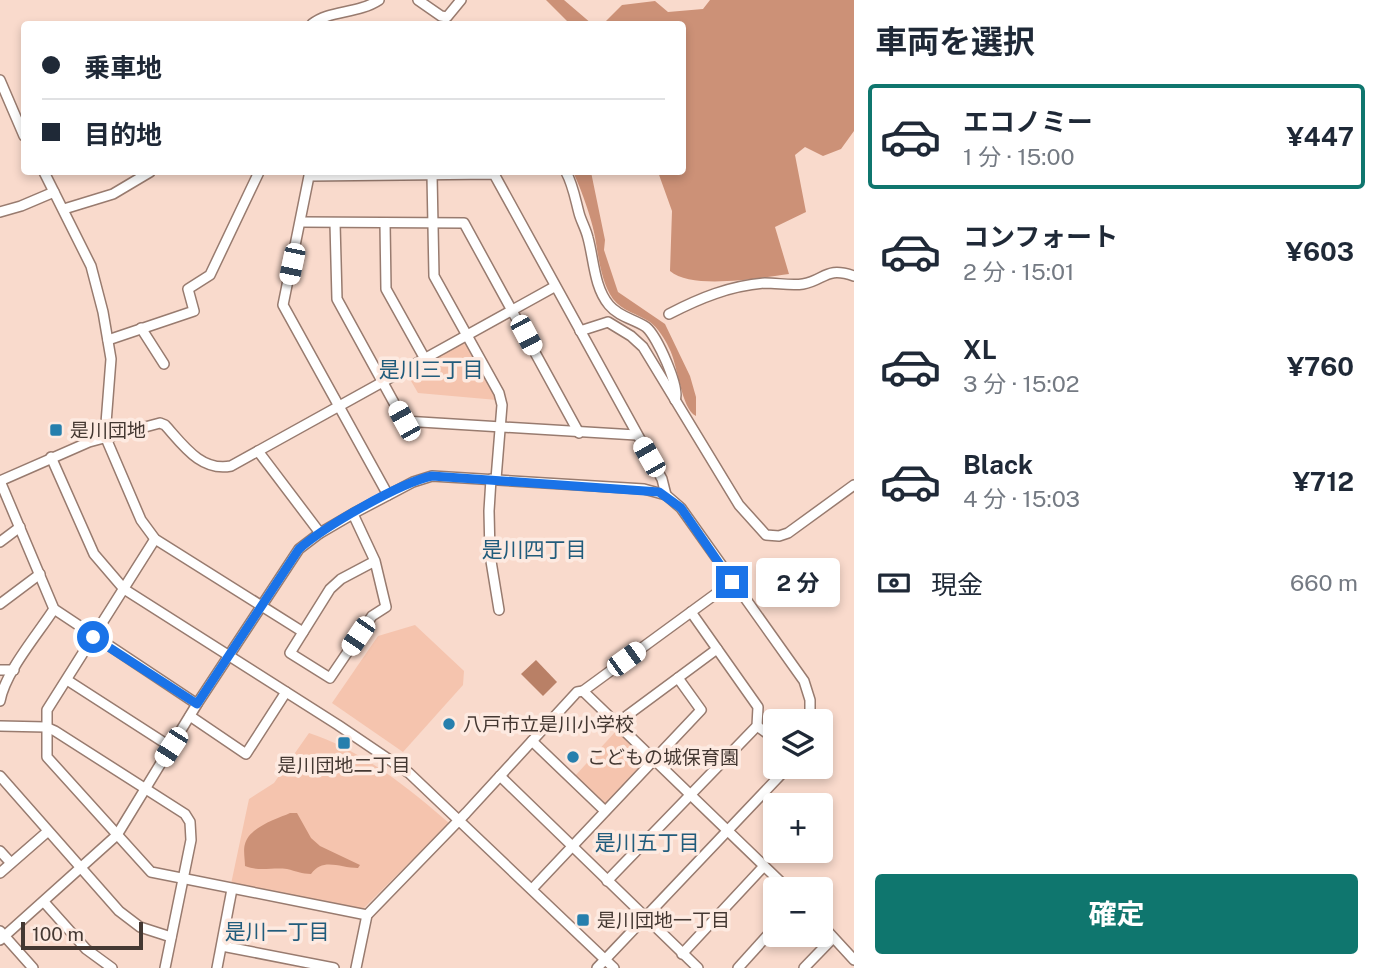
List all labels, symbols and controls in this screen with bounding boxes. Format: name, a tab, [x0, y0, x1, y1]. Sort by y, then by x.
text: 車両を選択	[875, 23, 1035, 60]
text: 乗車地	[84, 52, 162, 83]
icon: car	[879, 105, 942, 168]
text: エコノミー	[963, 106, 1093, 137]
text: 目的地	[84, 119, 162, 150]
text: ¥447	[1286, 121, 1354, 152]
text: 1 分 · 15:00	[963, 143, 1075, 170]
icon: car	[879, 220, 942, 283]
text: コンフォート	[963, 221, 1118, 252]
text: ¥603	[1286, 236, 1354, 267]
car	[278, 241, 307, 287]
text: 2 分 · 15:01	[963, 258, 1074, 285]
car	[507, 312, 546, 358]
text: XL	[963, 334, 997, 365]
icon: car	[879, 335, 942, 398]
text: ¥760	[1287, 351, 1354, 382]
district label: 是川三丁目	[379, 357, 484, 382]
text: 3 分 · 15:02	[963, 370, 1079, 397]
car	[385, 398, 424, 444]
place label: 是川団地	[70, 419, 146, 441]
marker: 是川団地	[48, 422, 64, 438]
car	[630, 434, 669, 480]
text: Black	[963, 449, 1033, 480]
icon: car	[879, 450, 942, 513]
text: ¥712	[1293, 466, 1354, 497]
text: 4 分 · 15:03	[963, 485, 1080, 512]
district label: 是川四丁目	[482, 537, 587, 562]
callout: 2 分	[756, 558, 840, 606]
icon: cash	[875, 564, 913, 602]
route end	[716, 566, 748, 598]
text: 2 分	[777, 569, 819, 596]
text: 現金	[931, 569, 983, 600]
text: 660 m	[1290, 569, 1358, 596]
car	[338, 613, 379, 659]
route start	[77, 621, 109, 653]
car	[603, 638, 650, 680]
map controls	[763, 709, 833, 947]
button: layers	[763, 709, 833, 779]
place label: 八戸市立是川小学校	[463, 713, 634, 735]
marker: 八戸市立是川小学校	[441, 716, 457, 732]
car	[151, 724, 192, 770]
marker: 是川団地二丁目	[336, 735, 352, 751]
place label: こどもの城保育園	[587, 746, 739, 768]
marker: こどもの城保育園	[565, 749, 581, 765]
place label: 是川団地二丁目	[277, 754, 411, 776]
button: +	[763, 793, 833, 863]
district label: 是川五丁目	[595, 830, 700, 855]
button: 確定	[875, 874, 1358, 954]
button: −	[763, 877, 833, 947]
place label: 是川団地一丁目	[597, 909, 730, 931]
marker: 是川団地一丁目	[575, 912, 591, 928]
scale bar	[21, 919, 144, 951]
district label: 是川一丁目	[225, 919, 330, 944]
text: 100 m	[32, 923, 84, 945]

